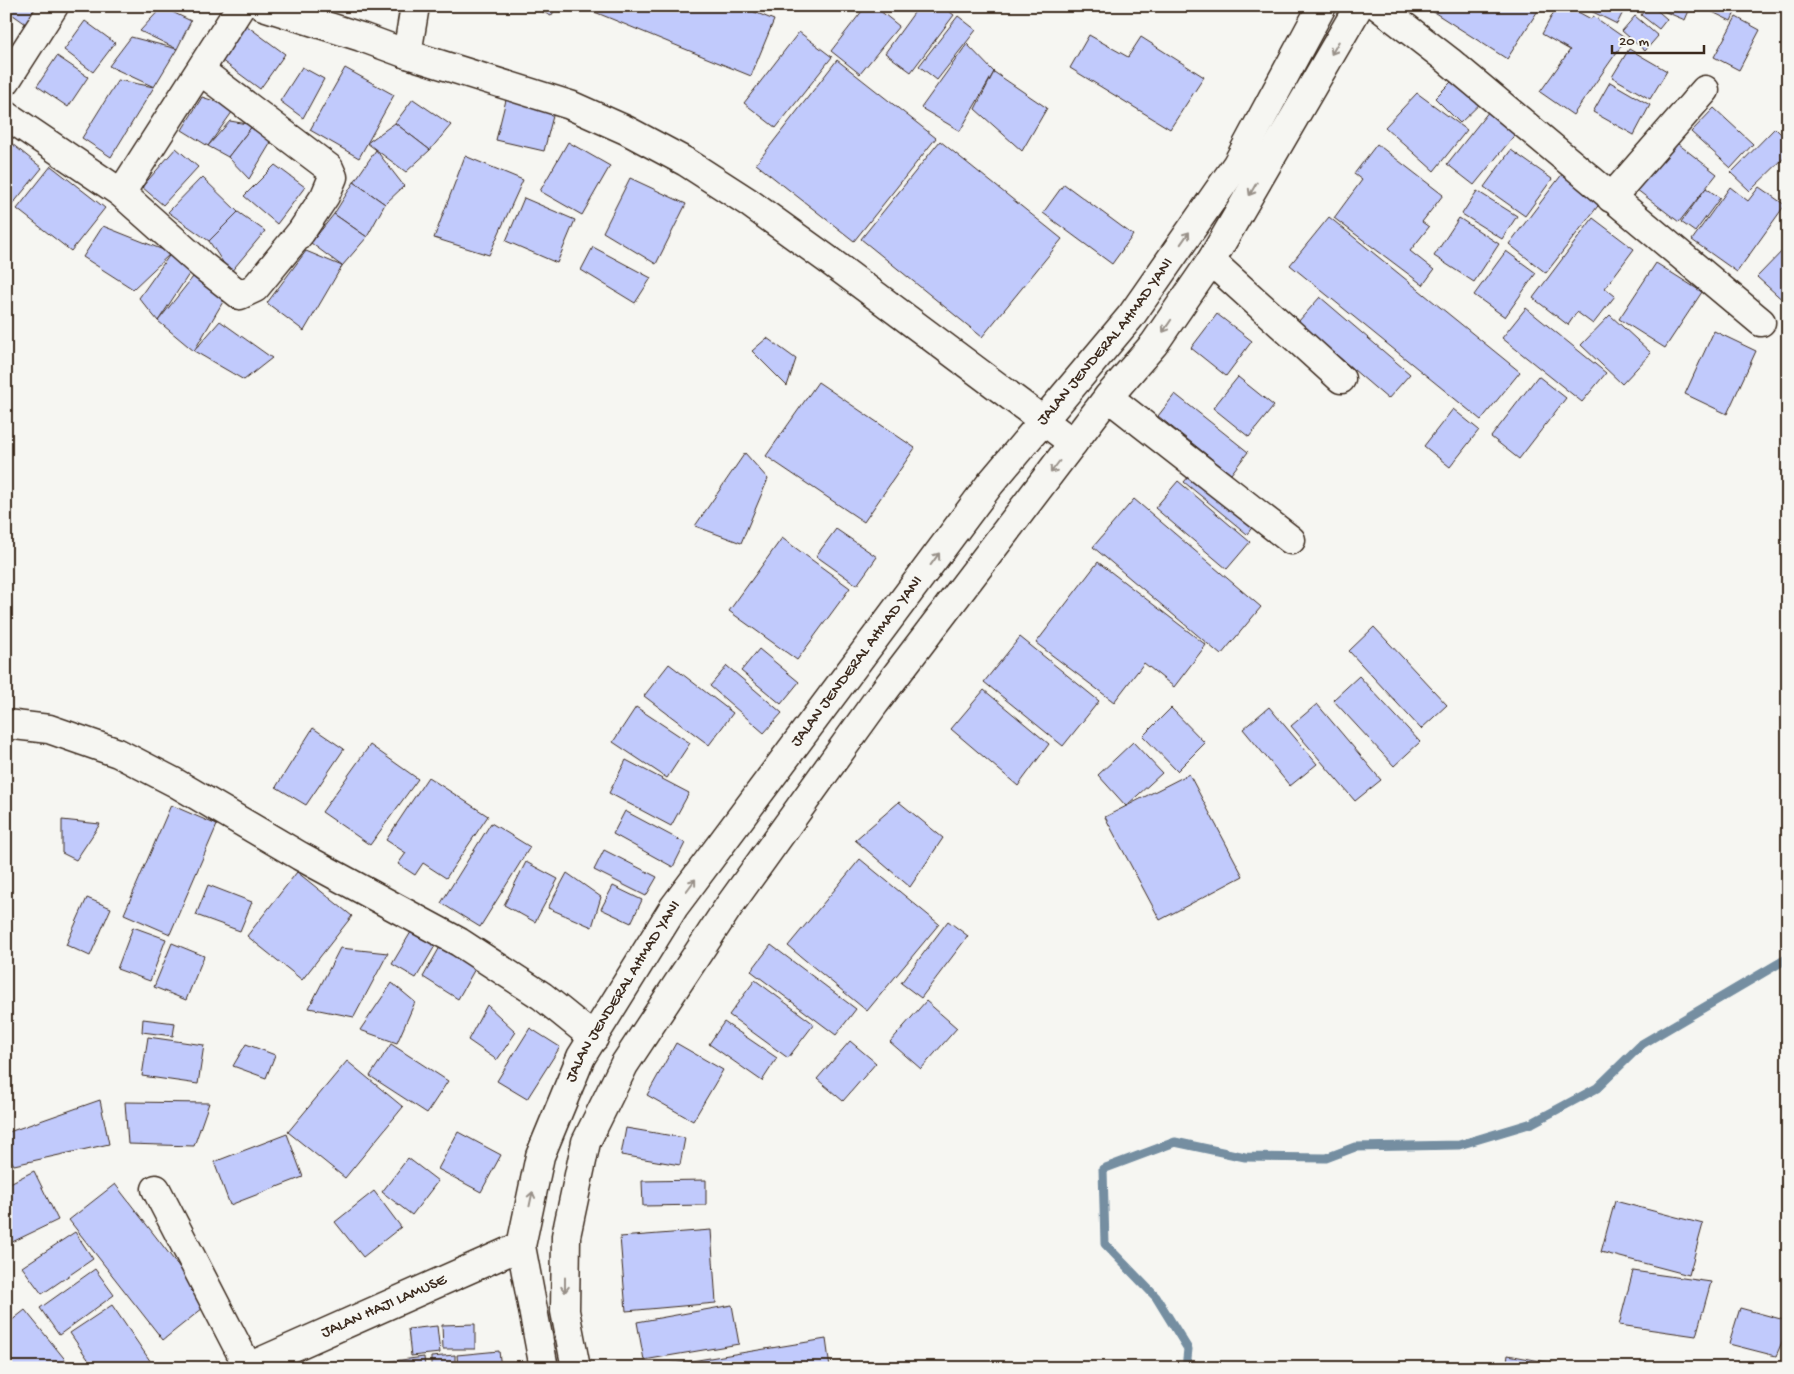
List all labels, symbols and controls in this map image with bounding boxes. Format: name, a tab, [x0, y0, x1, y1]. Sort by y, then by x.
scale bar	[1612, 22, 1704, 54]
text: 20 m	[1619, 33, 1649, 51]
one-way arrow	[1329, 41, 1339, 55]
one-way arrow	[1248, 181, 1258, 196]
one-way arrow	[1180, 231, 1190, 245]
street label: JALAN JENDERAL AHMAD YANI	[1033, 255, 1178, 430]
one-way arrow	[1162, 319, 1172, 333]
one-way arrow	[1050, 460, 1060, 474]
one-way arrow	[930, 552, 940, 566]
street label: JALAN JENDERAL AHMAD YANI	[787, 572, 927, 751]
one-way arrow	[686, 878, 696, 892]
street label: JALAN JENDERAL AHMAD YANI	[562, 897, 685, 1085]
one-way arrow	[527, 1191, 536, 1207]
street label: JALAN HAJI LAMUSE	[318, 1270, 451, 1343]
one-way arrow	[560, 1276, 570, 1292]

